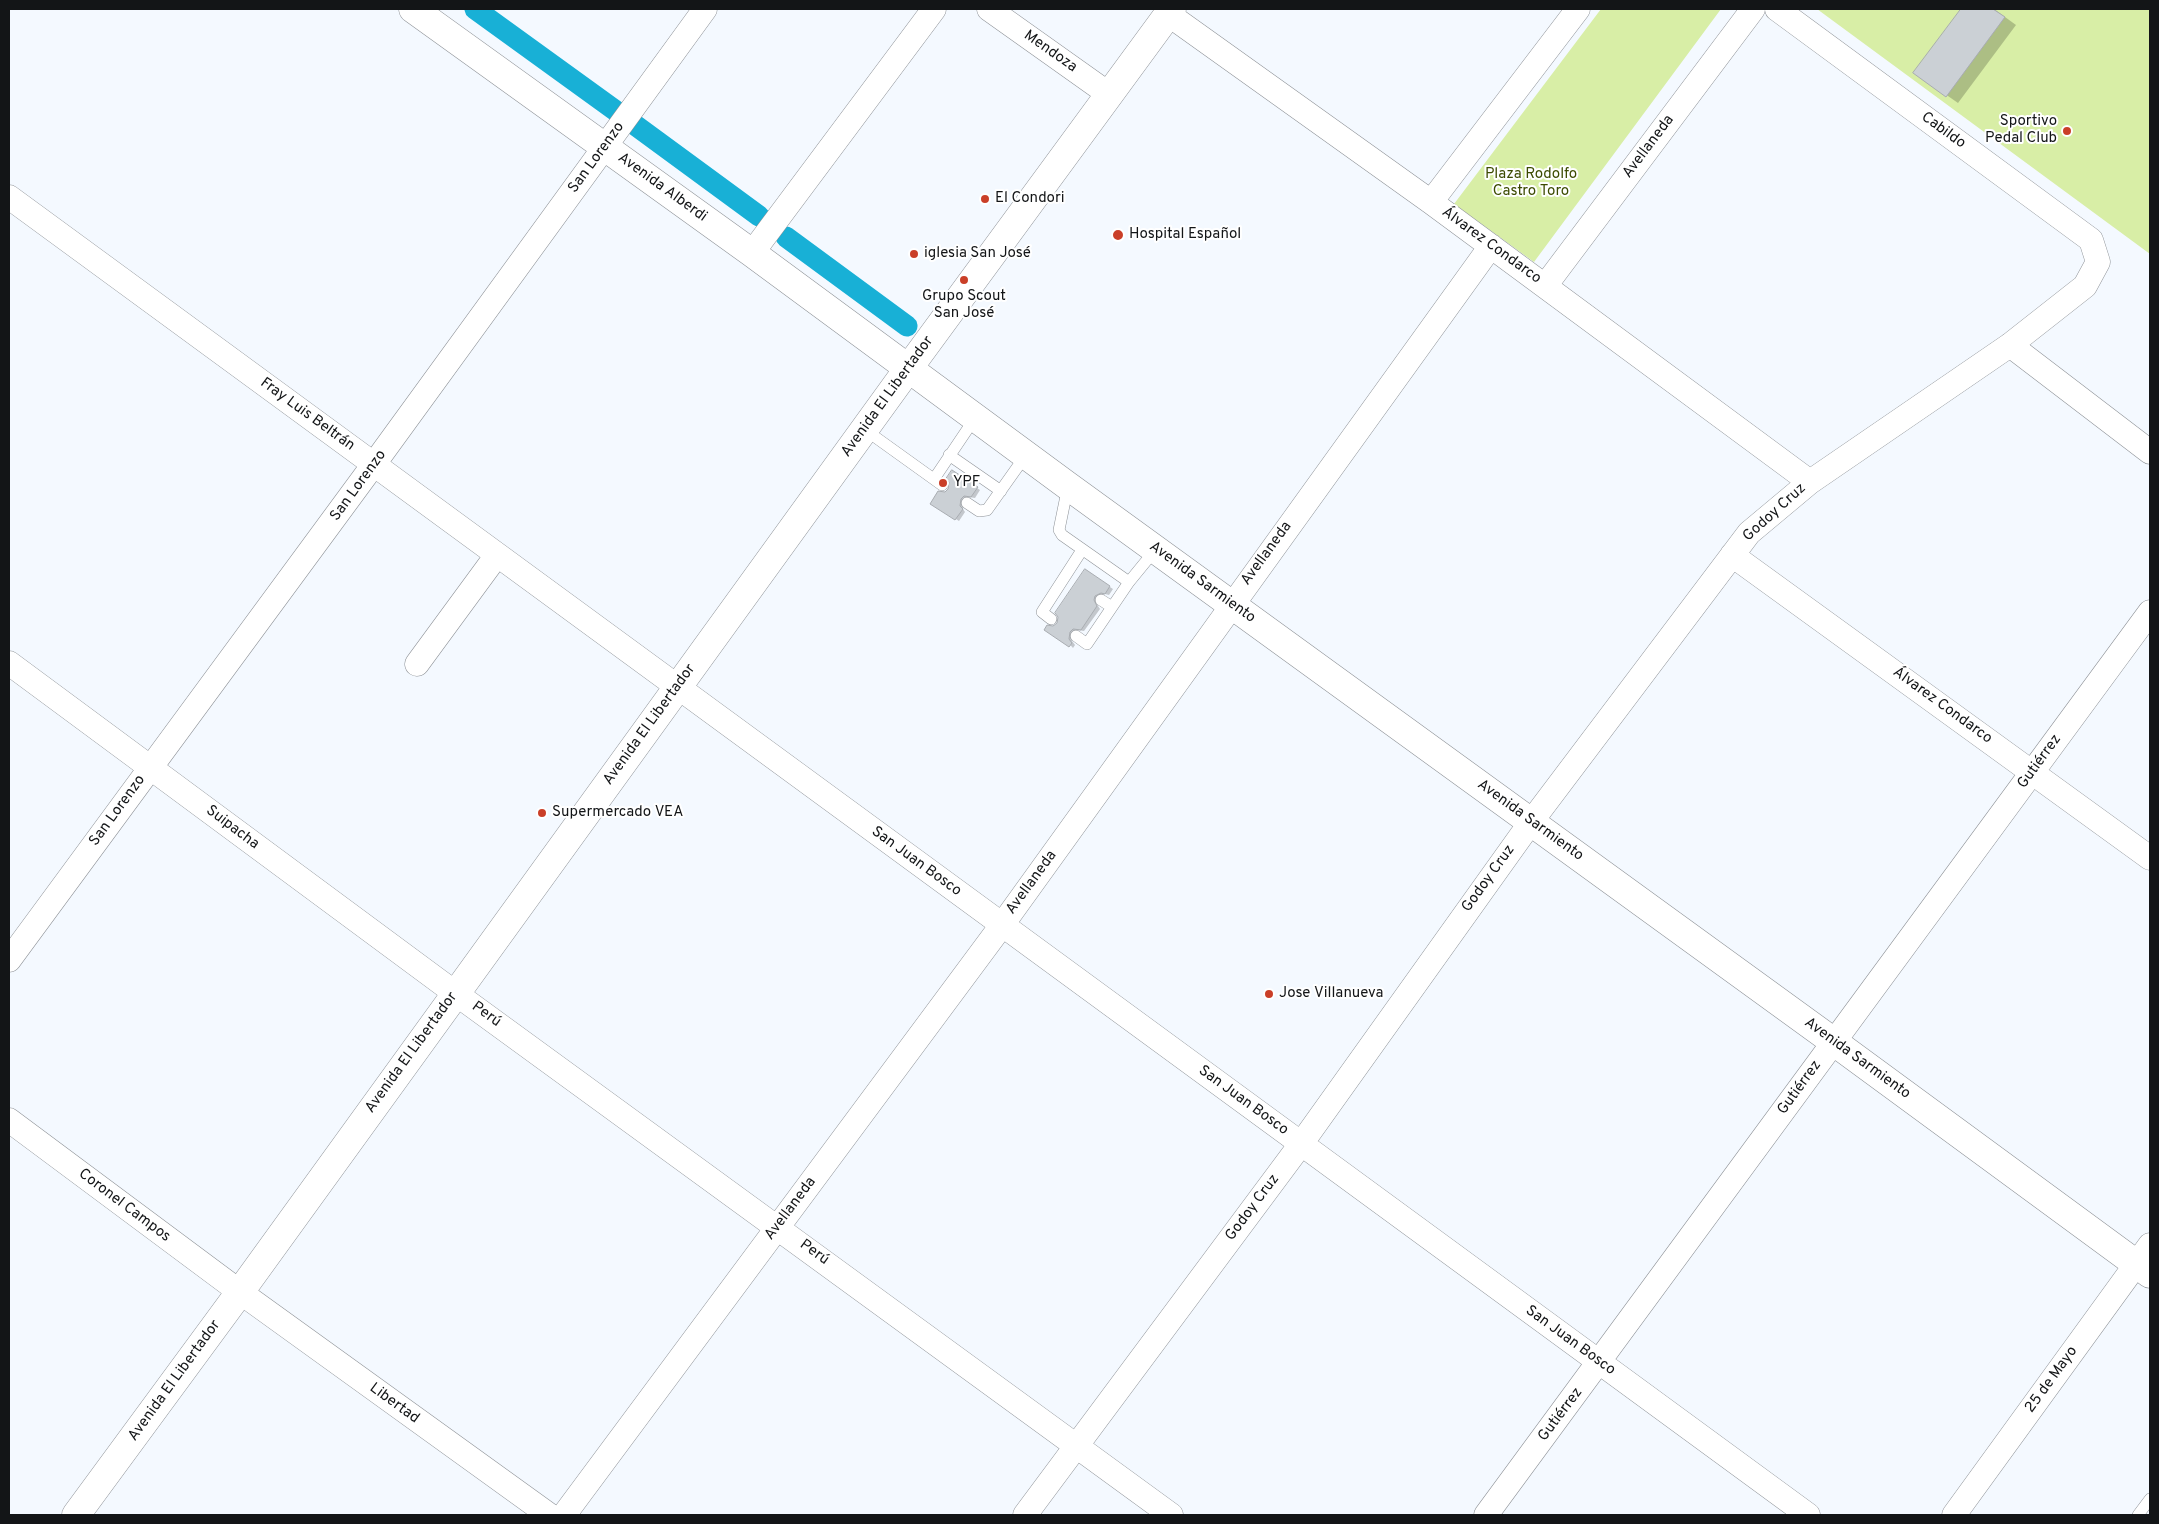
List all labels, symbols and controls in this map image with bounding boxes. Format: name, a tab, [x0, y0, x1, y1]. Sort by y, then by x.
street label: Mendoza	[1020, 27, 1080, 77]
street label: Cabildo	[1917, 109, 1969, 153]
street label: Avellaneda	[1619, 112, 1679, 182]
place label: Sportivo Pedal Club	[1985, 113, 2057, 148]
street label: San Lorenzo	[565, 119, 629, 197]
marker: Sportivo Pedal Club	[2061, 125, 2073, 137]
street label: Avenida Alberdi	[614, 150, 710, 226]
park label: Plaza Rodolfo Castro Toro	[1485, 166, 1577, 201]
place label: El Condori	[995, 190, 1064, 208]
marker: El Condori	[979, 193, 991, 205]
street label: Álvarez Condarco	[1438, 204, 1544, 288]
place label: Hospital Español	[1129, 226, 1241, 244]
marker: Hospital Español	[1111, 228, 1125, 242]
place label: iglesia San José	[924, 245, 1031, 263]
marker: iglesia San José	[908, 248, 920, 260]
marker: Grupo Scout San José	[958, 274, 970, 286]
place label: Grupo Scout San José	[922, 288, 1006, 323]
street label: Avenida El Libertador	[838, 333, 938, 461]
street label: Fray Luis Beltrán	[256, 375, 358, 455]
street label: San Lorenzo	[327, 447, 391, 525]
place label: YPF	[953, 474, 980, 492]
marker: YPF	[937, 477, 949, 489]
street label: Godoy Cruz	[1740, 480, 1810, 546]
street label: Avellaneda	[1238, 519, 1296, 589]
street label: Avenida Sarmiento	[1145, 538, 1259, 628]
street label: Avenida El Libertador	[600, 661, 700, 789]
street label: Álvarez Condarco	[1889, 664, 1995, 748]
street label: Gutiérrez	[2014, 731, 2066, 793]
street label: San Lorenzo	[86, 772, 150, 850]
street label: Avenida Sarmiento	[1473, 776, 1587, 866]
street label: Suipacha	[202, 802, 262, 854]
place label: Supermercado VEA	[552, 804, 683, 822]
marker: Supermercado VEA	[536, 807, 548, 819]
street label: San Juan Bosco	[867, 823, 965, 901]
street label: Godoy Cruz	[1459, 842, 1519, 916]
street label: Avellaneda	[1003, 848, 1061, 918]
place label: Jose Villanueva	[1279, 985, 1383, 1003]
marker: Jose Villanueva	[1263, 988, 1275, 1000]
street label: Avenida El Libertador	[362, 989, 462, 1117]
street label: Perú	[468, 998, 504, 1032]
street label: Avenida Sarmiento	[1800, 1014, 1914, 1104]
street label: Gutiérrez	[1774, 1057, 1826, 1119]
street label: San Juan Bosco	[1194, 1062, 1292, 1140]
street label: Coronel Campos	[74, 1166, 174, 1246]
street label: Godoy Cruz	[1222, 1171, 1284, 1245]
street label: Avellaneda	[761, 1174, 821, 1244]
street label: Perú	[796, 1236, 832, 1270]
street label: San Juan Bosco	[1521, 1302, 1619, 1380]
street label: Avenida El Libertador	[125, 1317, 225, 1445]
street label: 25 de Mayo	[2022, 1343, 2082, 1417]
street label: Libertad	[366, 1380, 422, 1428]
street label: Gutiérrez	[1535, 1385, 1587, 1445]

